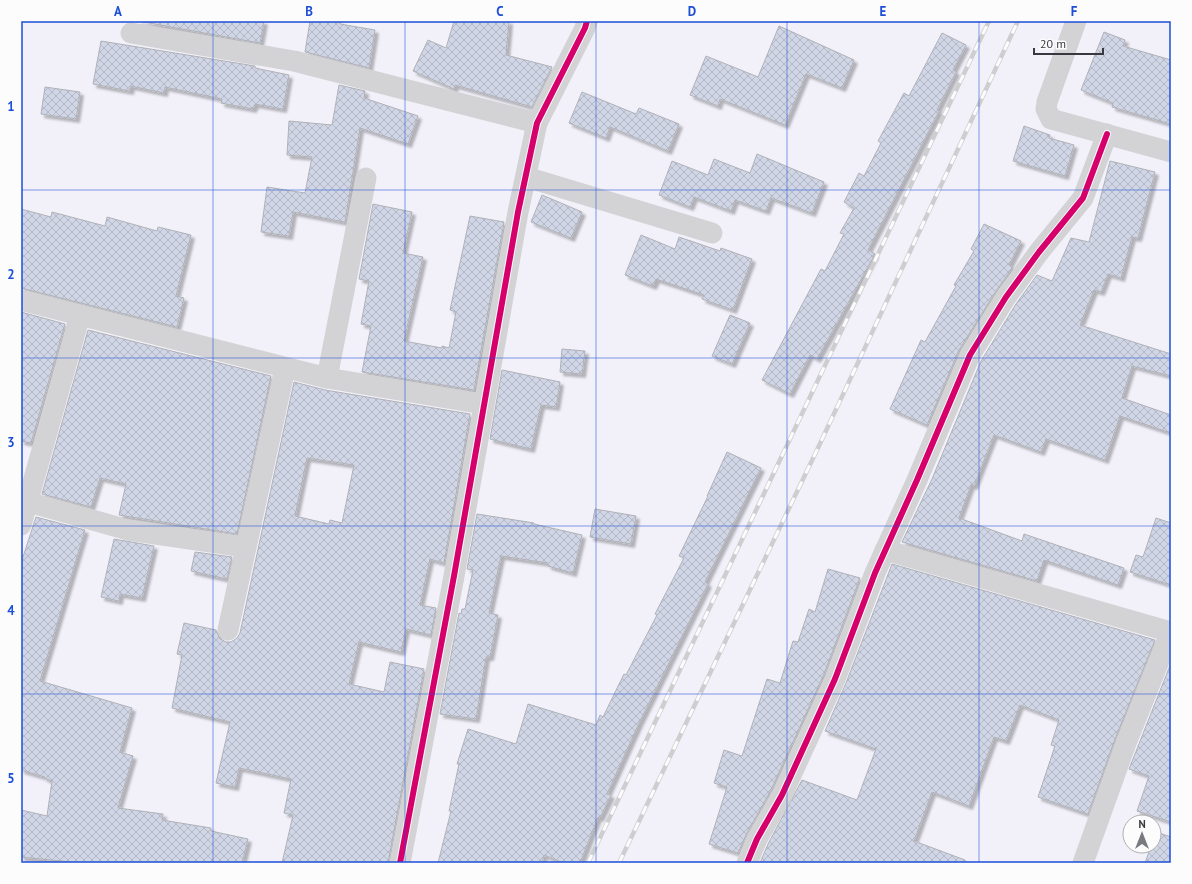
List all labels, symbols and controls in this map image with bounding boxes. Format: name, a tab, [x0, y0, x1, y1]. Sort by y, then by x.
text: A	[114, 3, 122, 20]
text: B	[305, 3, 313, 20]
text: C	[496, 3, 504, 20]
text: D	[688, 3, 696, 20]
text: E	[880, 3, 887, 20]
text: F	[1071, 3, 1078, 20]
scale bar	[1034, 30, 1103, 56]
text: 20 m	[1040, 36, 1066, 51]
text: 1	[7, 98, 15, 115]
text: 2	[7, 266, 15, 283]
text: 3	[7, 434, 15, 451]
text: 4	[7, 602, 15, 619]
text: 5	[7, 770, 15, 787]
north arrow	[1122, 814, 1162, 854]
text: N	[1138, 817, 1146, 831]

